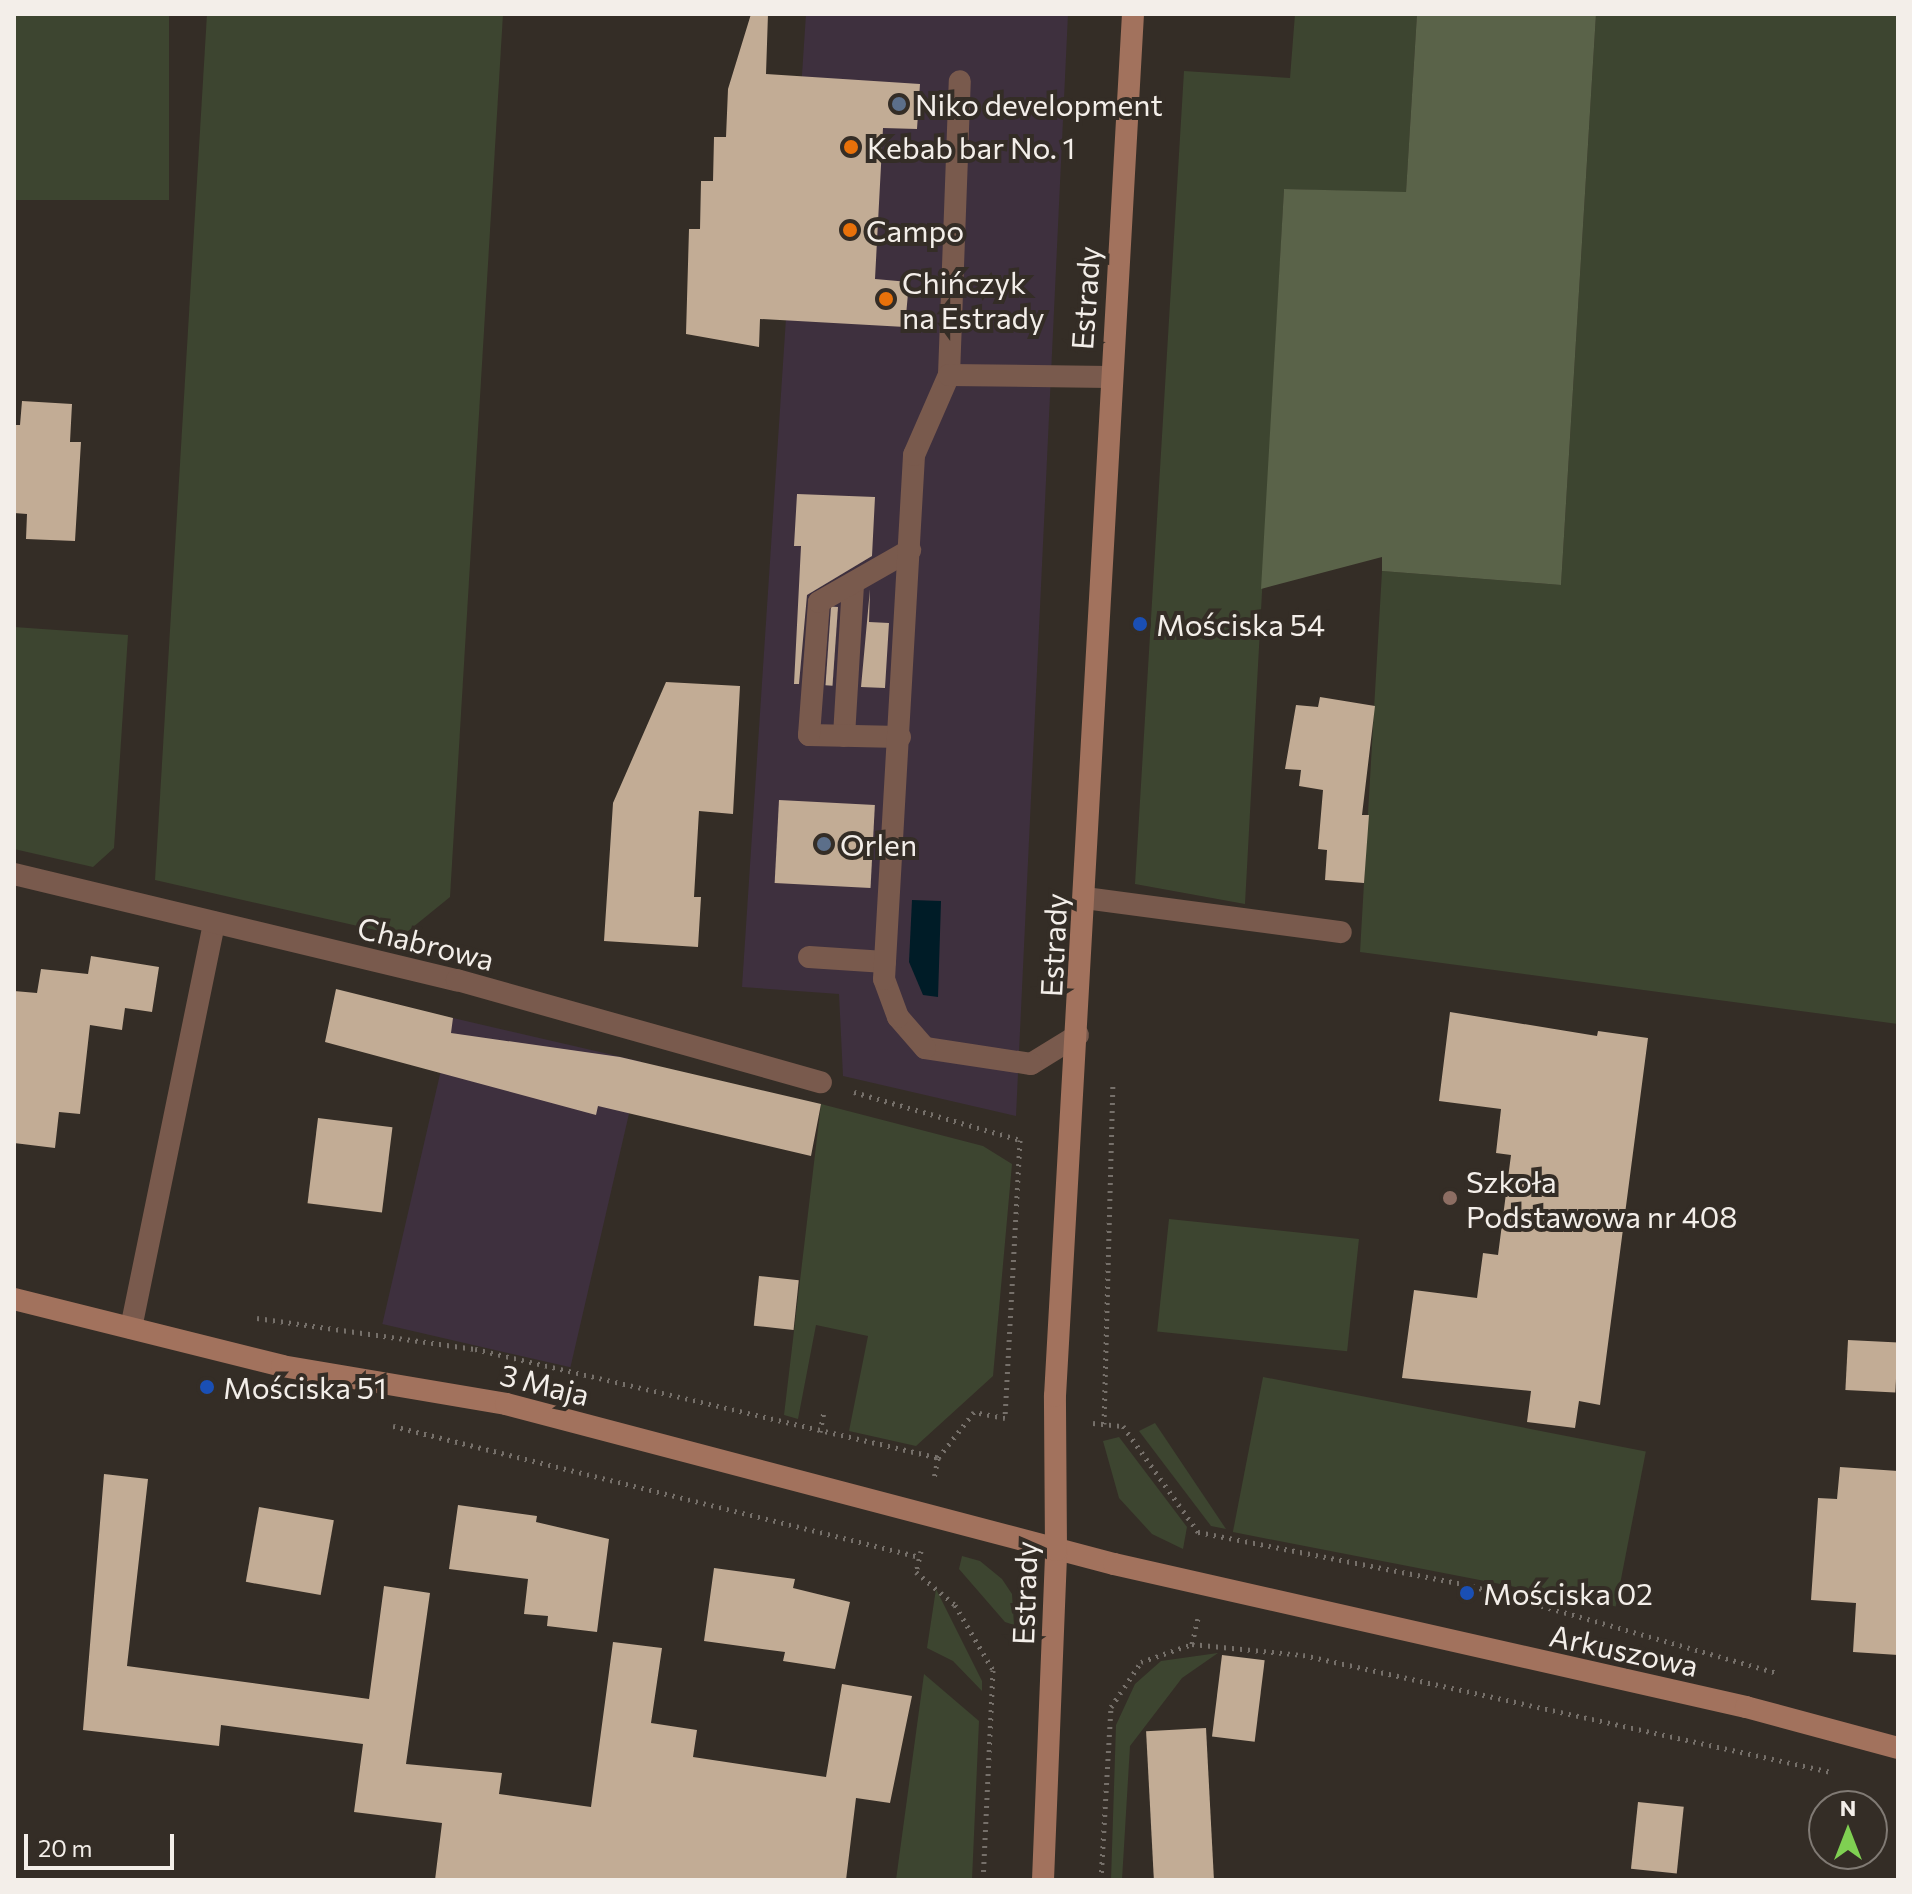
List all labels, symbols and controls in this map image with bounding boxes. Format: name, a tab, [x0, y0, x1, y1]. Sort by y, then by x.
place label: Niko development	[915, 86, 1163, 122]
marker: Niko development	[890, 95, 908, 113]
place label: Kebab bar No. 1	[867, 129, 1075, 165]
marker: Kebab bar No. 1	[842, 138, 860, 156]
place label: Campo	[866, 212, 964, 248]
marker: Campo	[841, 221, 859, 239]
street label: Estrady	[1063, 245, 1107, 351]
place label: Chińczyk na Estrady	[902, 264, 1044, 334]
marker: Chińczyk na Estrady	[877, 290, 895, 308]
place label: Mościska 54	[1156, 606, 1325, 642]
marker: Mościska 54	[1131, 615, 1149, 633]
place label: Orlen	[840, 826, 917, 862]
marker: Orlen	[815, 835, 833, 853]
street label: Estrady	[1032, 892, 1074, 998]
street label: Chabrowa	[354, 909, 498, 977]
place label: Szkoła Podstawowa nr 408	[1466, 1163, 1738, 1234]
marker: Szkoła Podstawowa nr 408	[1441, 1189, 1459, 1207]
street label: 3 Maja	[497, 1356, 593, 1412]
place label: Mościska 51	[223, 1369, 387, 1405]
marker: Mościska 51	[198, 1378, 216, 1396]
street label: Estrady	[1004, 1540, 1044, 1646]
place label: Mościska 02	[1483, 1575, 1653, 1611]
marker: Mościska 02	[1458, 1584, 1476, 1602]
street label: Arkuszowa	[1546, 1617, 1702, 1683]
north arrow	[1808, 1790, 1888, 1870]
text: N	[1840, 1794, 1856, 1821]
scale bar	[28, 1818, 178, 1868]
text: 20 m	[38, 1833, 92, 1862]

